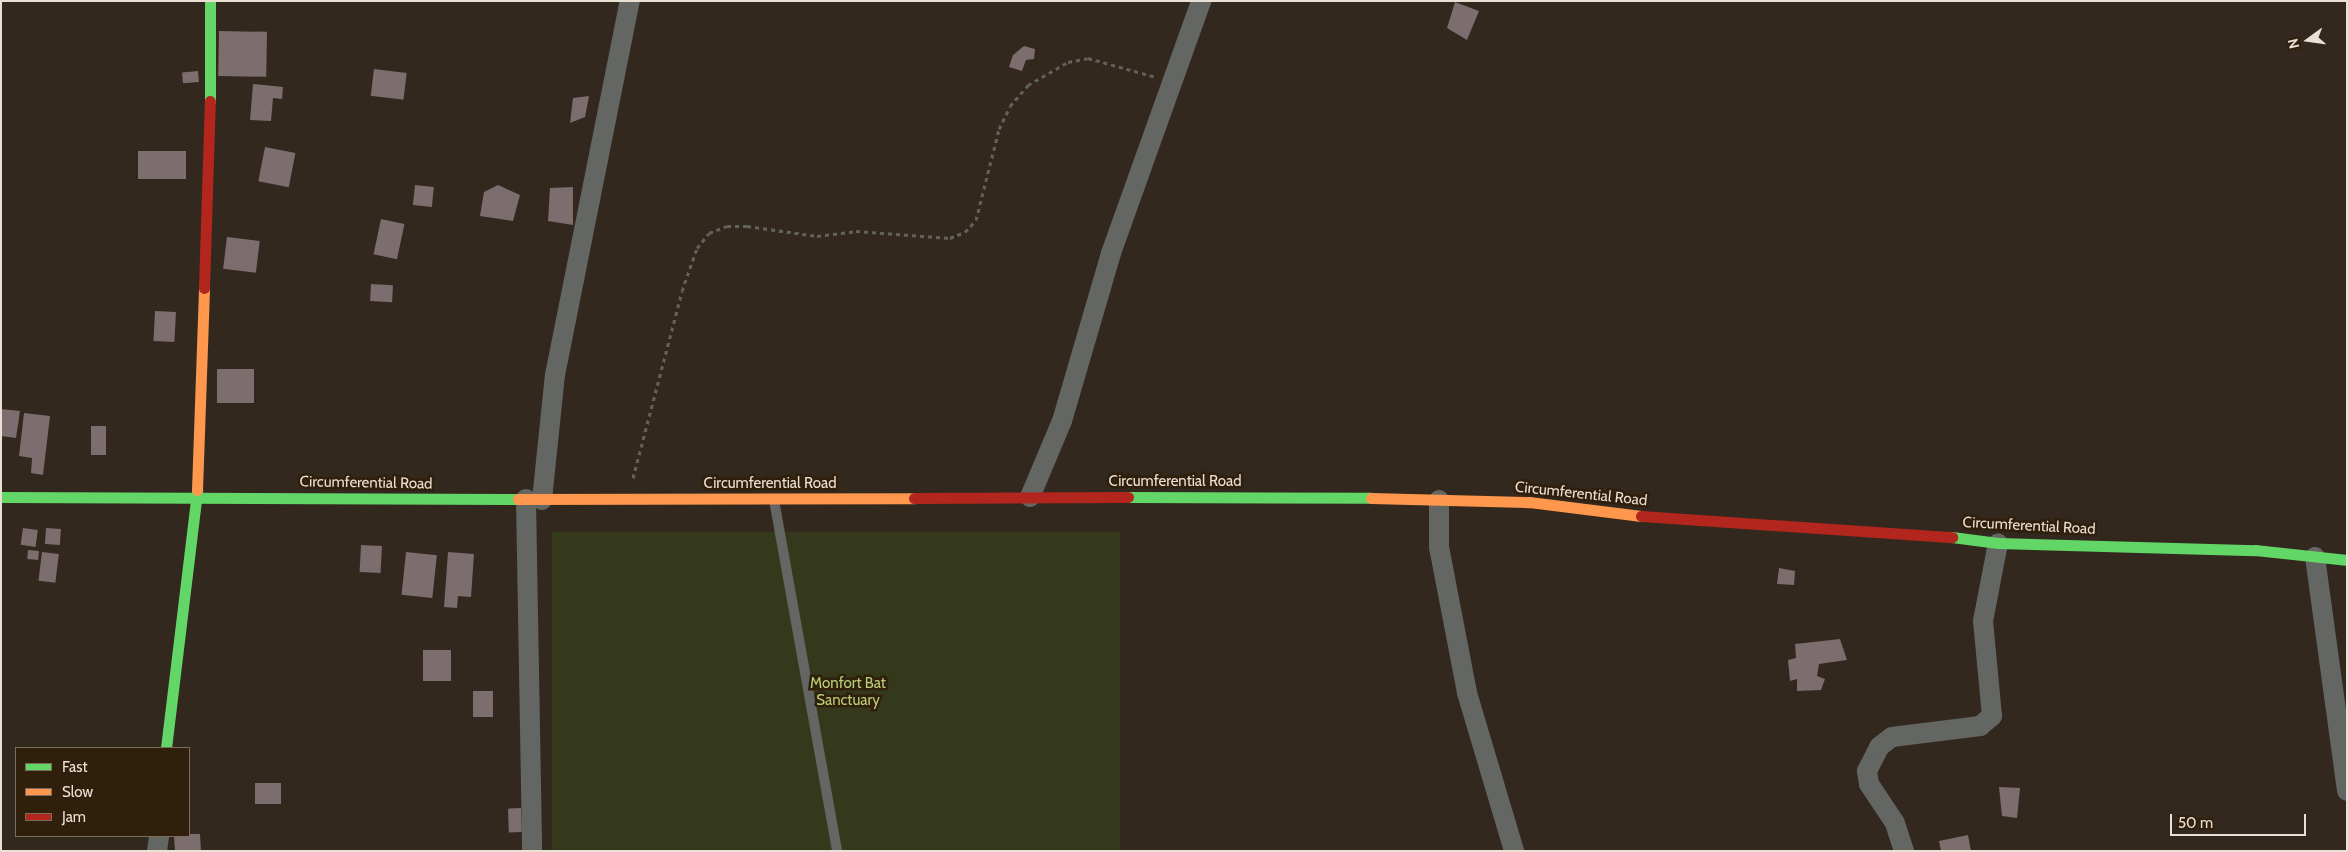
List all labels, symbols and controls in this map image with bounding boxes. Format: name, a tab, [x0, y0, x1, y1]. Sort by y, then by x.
north arrow	[2283, 15, 2333, 65]
text: N	[2284, 37, 2303, 51]
street label: Circumferential Road	[299, 473, 433, 493]
street label: Circumferential Road	[1108, 473, 1242, 491]
street label: Circumferential Road	[703, 475, 837, 493]
street label: Circumferential Road	[1514, 478, 1648, 510]
street label: Circumferential Road	[1962, 514, 2096, 538]
park label: Monfort Bat Sanctuary	[810, 674, 886, 709]
legend	[15, 747, 190, 837]
text: Fast	[62, 758, 87, 776]
text: Slow	[62, 783, 93, 801]
scale bar	[2173, 804, 2309, 836]
text: Jam	[62, 808, 86, 826]
text: 50 m	[2178, 814, 2213, 832]

